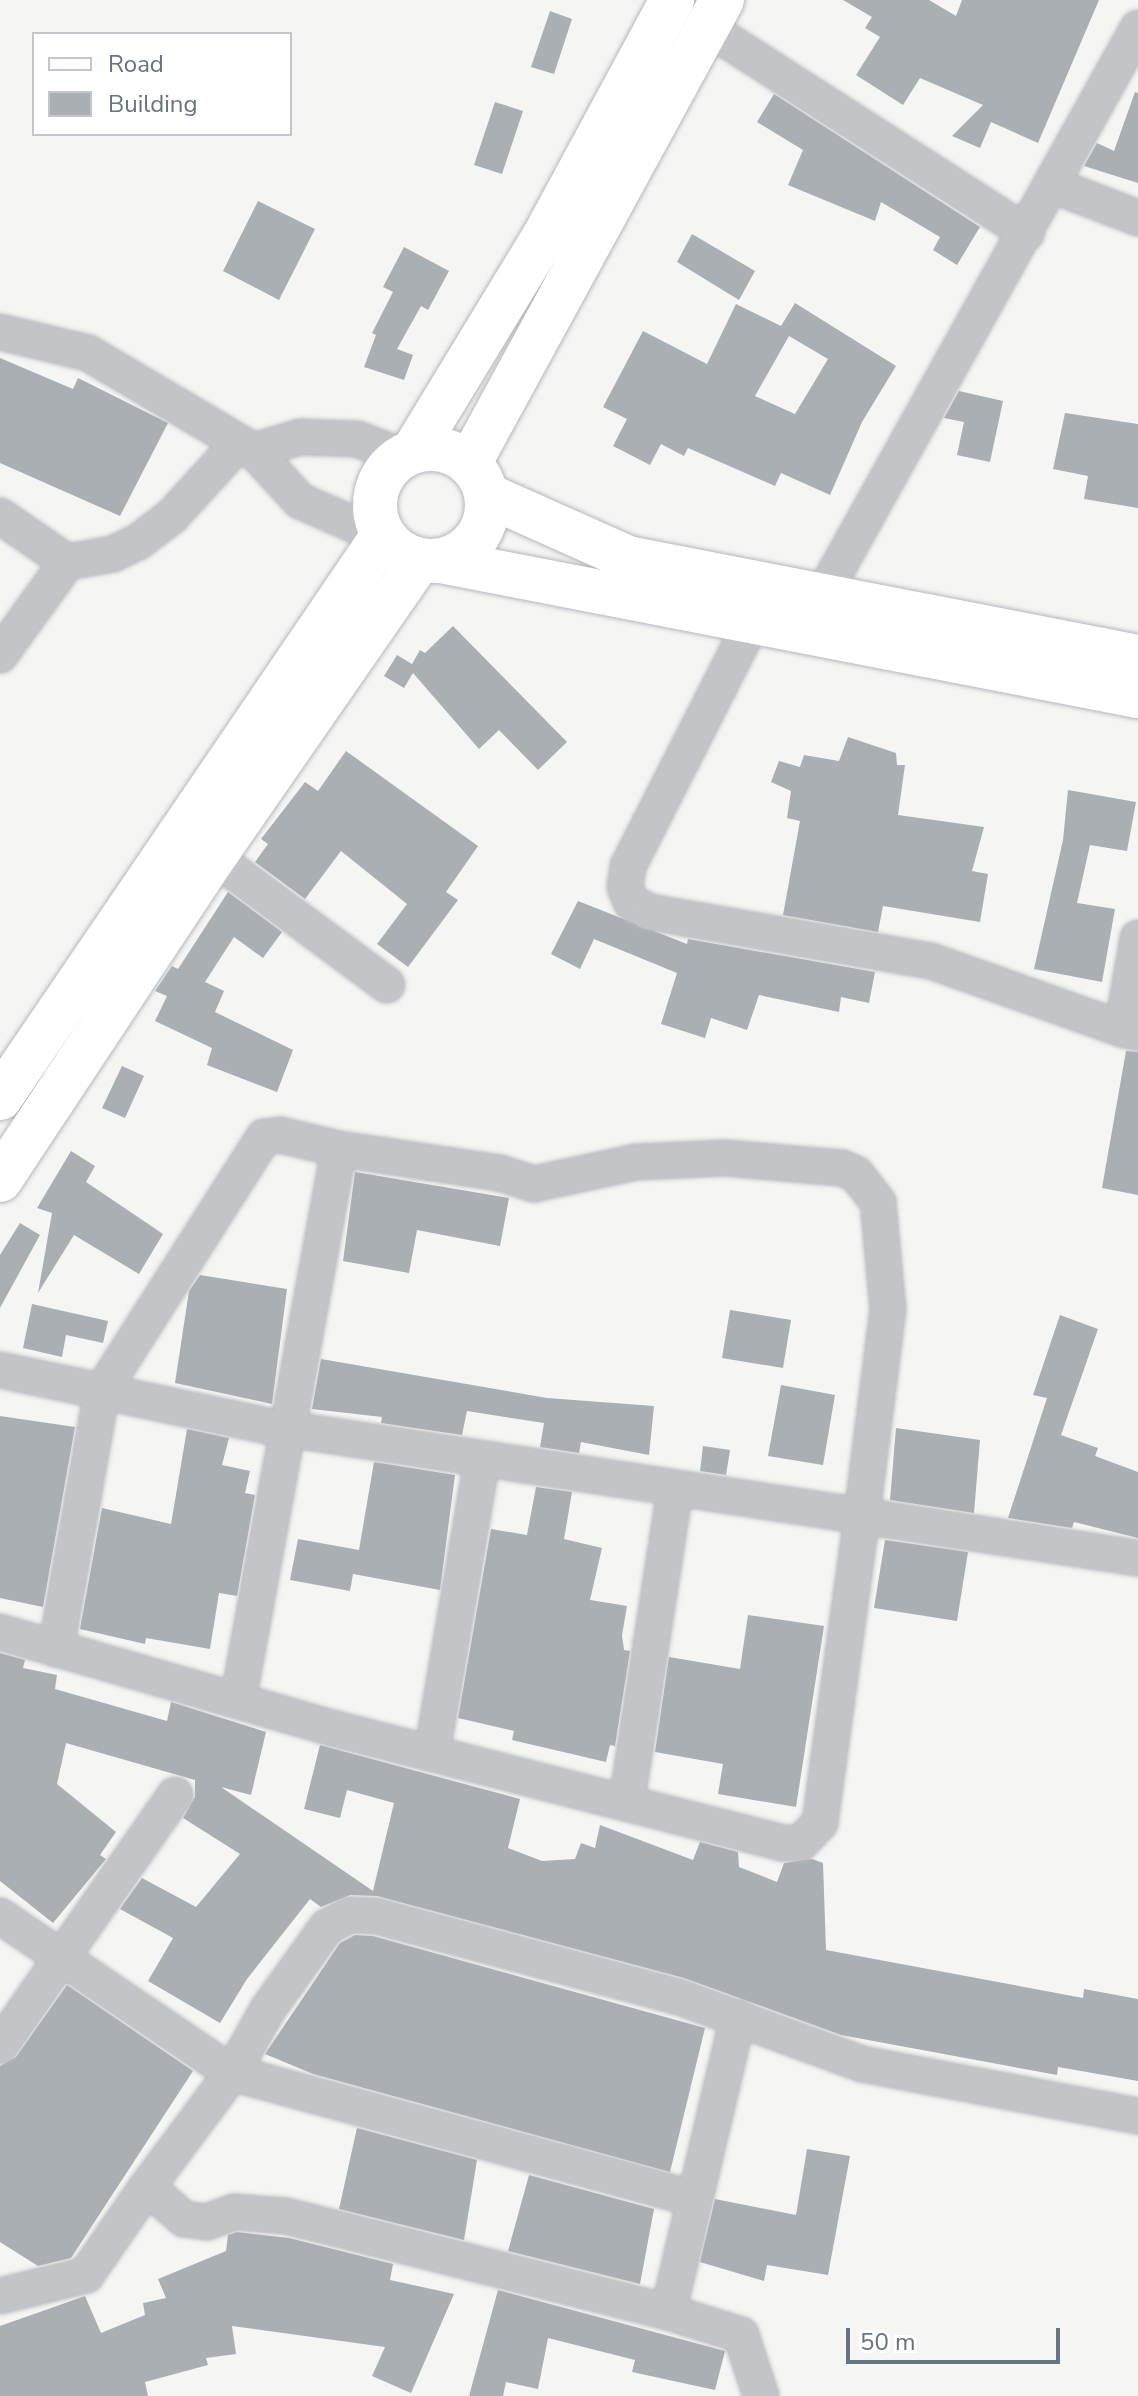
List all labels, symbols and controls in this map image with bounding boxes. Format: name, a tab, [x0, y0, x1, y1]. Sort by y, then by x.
legend	[32, 32, 292, 136]
text: Road	[108, 48, 164, 80]
text: Building	[108, 88, 198, 120]
scale bar	[850, 2312, 1064, 2362]
text: 50 m	[860, 2326, 916, 2358]

